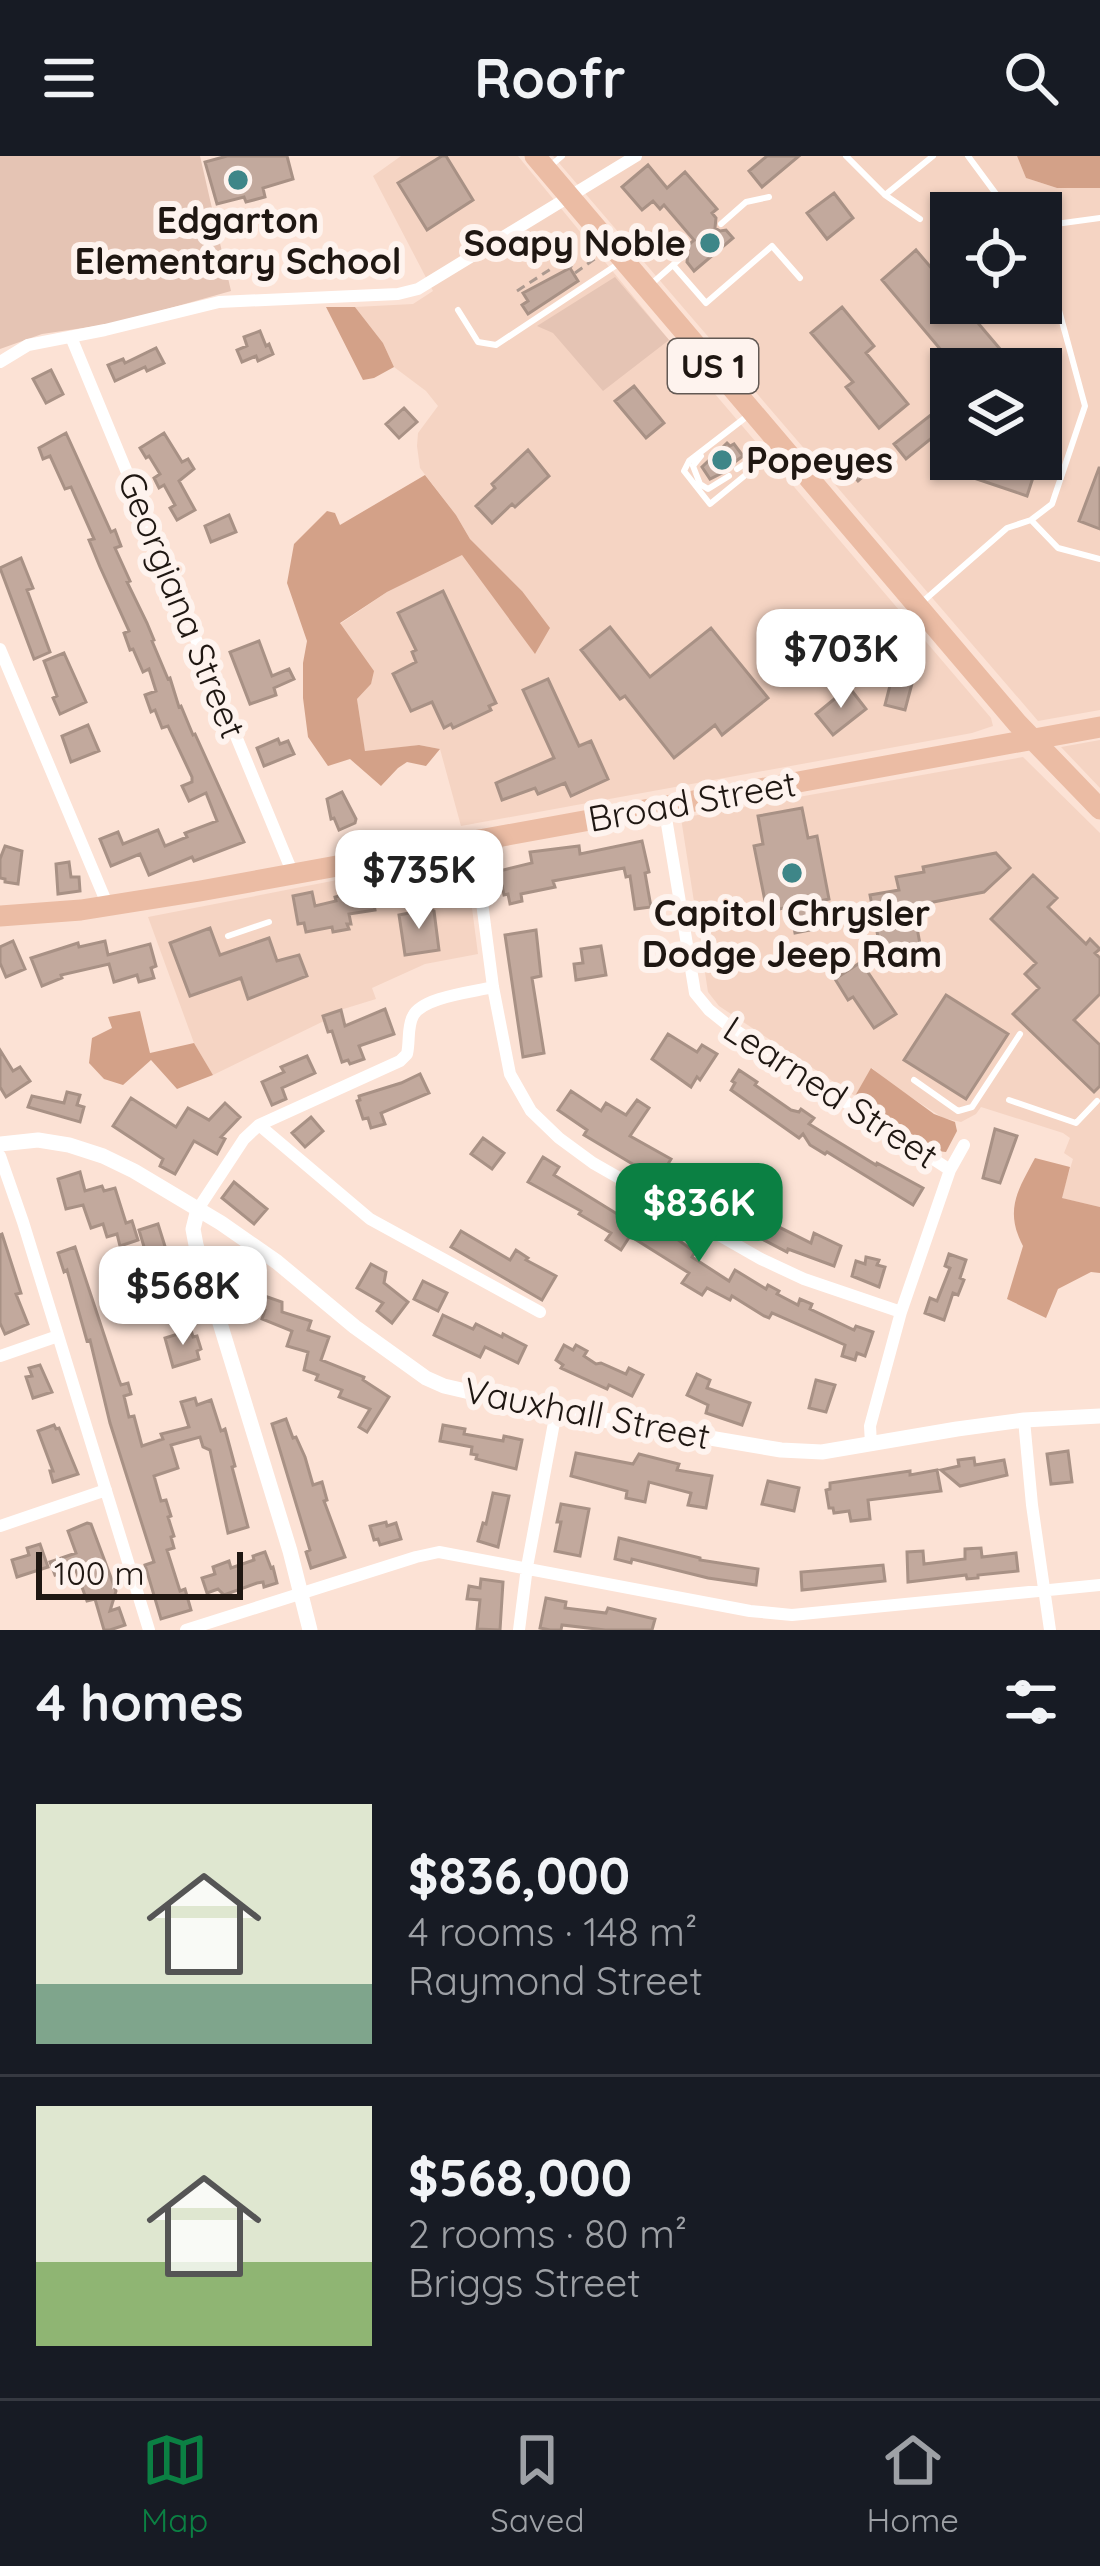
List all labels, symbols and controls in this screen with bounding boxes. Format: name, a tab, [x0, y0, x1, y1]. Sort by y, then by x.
text: Roofr	[474, 44, 626, 112]
icon: menu	[36, 45, 102, 111]
icon: search	[998, 45, 1064, 111]
marker: Edgarton Elementary School	[225, 167, 251, 193]
map controls	[930, 192, 1062, 480]
button: locate	[930, 192, 1062, 324]
place label: Edgarton Elementary School	[74, 197, 402, 283]
place label: Soapy Noble	[463, 220, 686, 265]
marker: Soapy Noble	[697, 230, 723, 256]
road number: US 1	[668, 339, 758, 393]
button: layers	[930, 348, 1062, 480]
place label: Popeyes	[746, 437, 893, 482]
marker: Popeyes	[709, 447, 735, 473]
street label: Georgiana Street	[109, 465, 256, 745]
pin: $703K	[757, 609, 925, 711]
text: $703K	[783, 623, 899, 672]
street label: Broad Street	[585, 760, 799, 841]
pin: $735K	[335, 830, 503, 932]
text: $735K	[362, 844, 476, 893]
marker: Capitol Chrysler Dodge Jeep Ram	[779, 860, 805, 886]
place label: Capitol Chrysler Dodge Jeep Ram	[642, 890, 942, 976]
street label: Learned Street	[716, 1006, 947, 1178]
pin: $836K	[615, 1163, 783, 1265]
text: $836K	[643, 1177, 755, 1226]
pin: $568K	[99, 1246, 267, 1348]
text: $568K	[126, 1260, 240, 1309]
street label: Vauxhall Street	[460, 1367, 714, 1458]
scale bar	[36, 1546, 243, 1599]
text: 100 m	[54, 1552, 145, 1593]
icon: filters	[998, 1669, 1064, 1735]
text: 4 homes	[36, 1670, 244, 1734]
text: $836,000	[408, 1843, 630, 1907]
icon: home	[132, 1852, 276, 1996]
text: 4 rooms · 148 m²	[408, 1907, 697, 1956]
text: Raymond Street	[408, 1956, 703, 2005]
text: $568,000	[408, 2145, 632, 2209]
icon: home	[132, 2154, 276, 2298]
text: 2 rooms · 80 m²	[408, 2209, 687, 2258]
text: Briggs Street	[408, 2258, 641, 2307]
tab: Map	[141, 2427, 208, 2540]
tab: Saved	[490, 2427, 584, 2540]
tab: Home	[867, 2427, 959, 2540]

